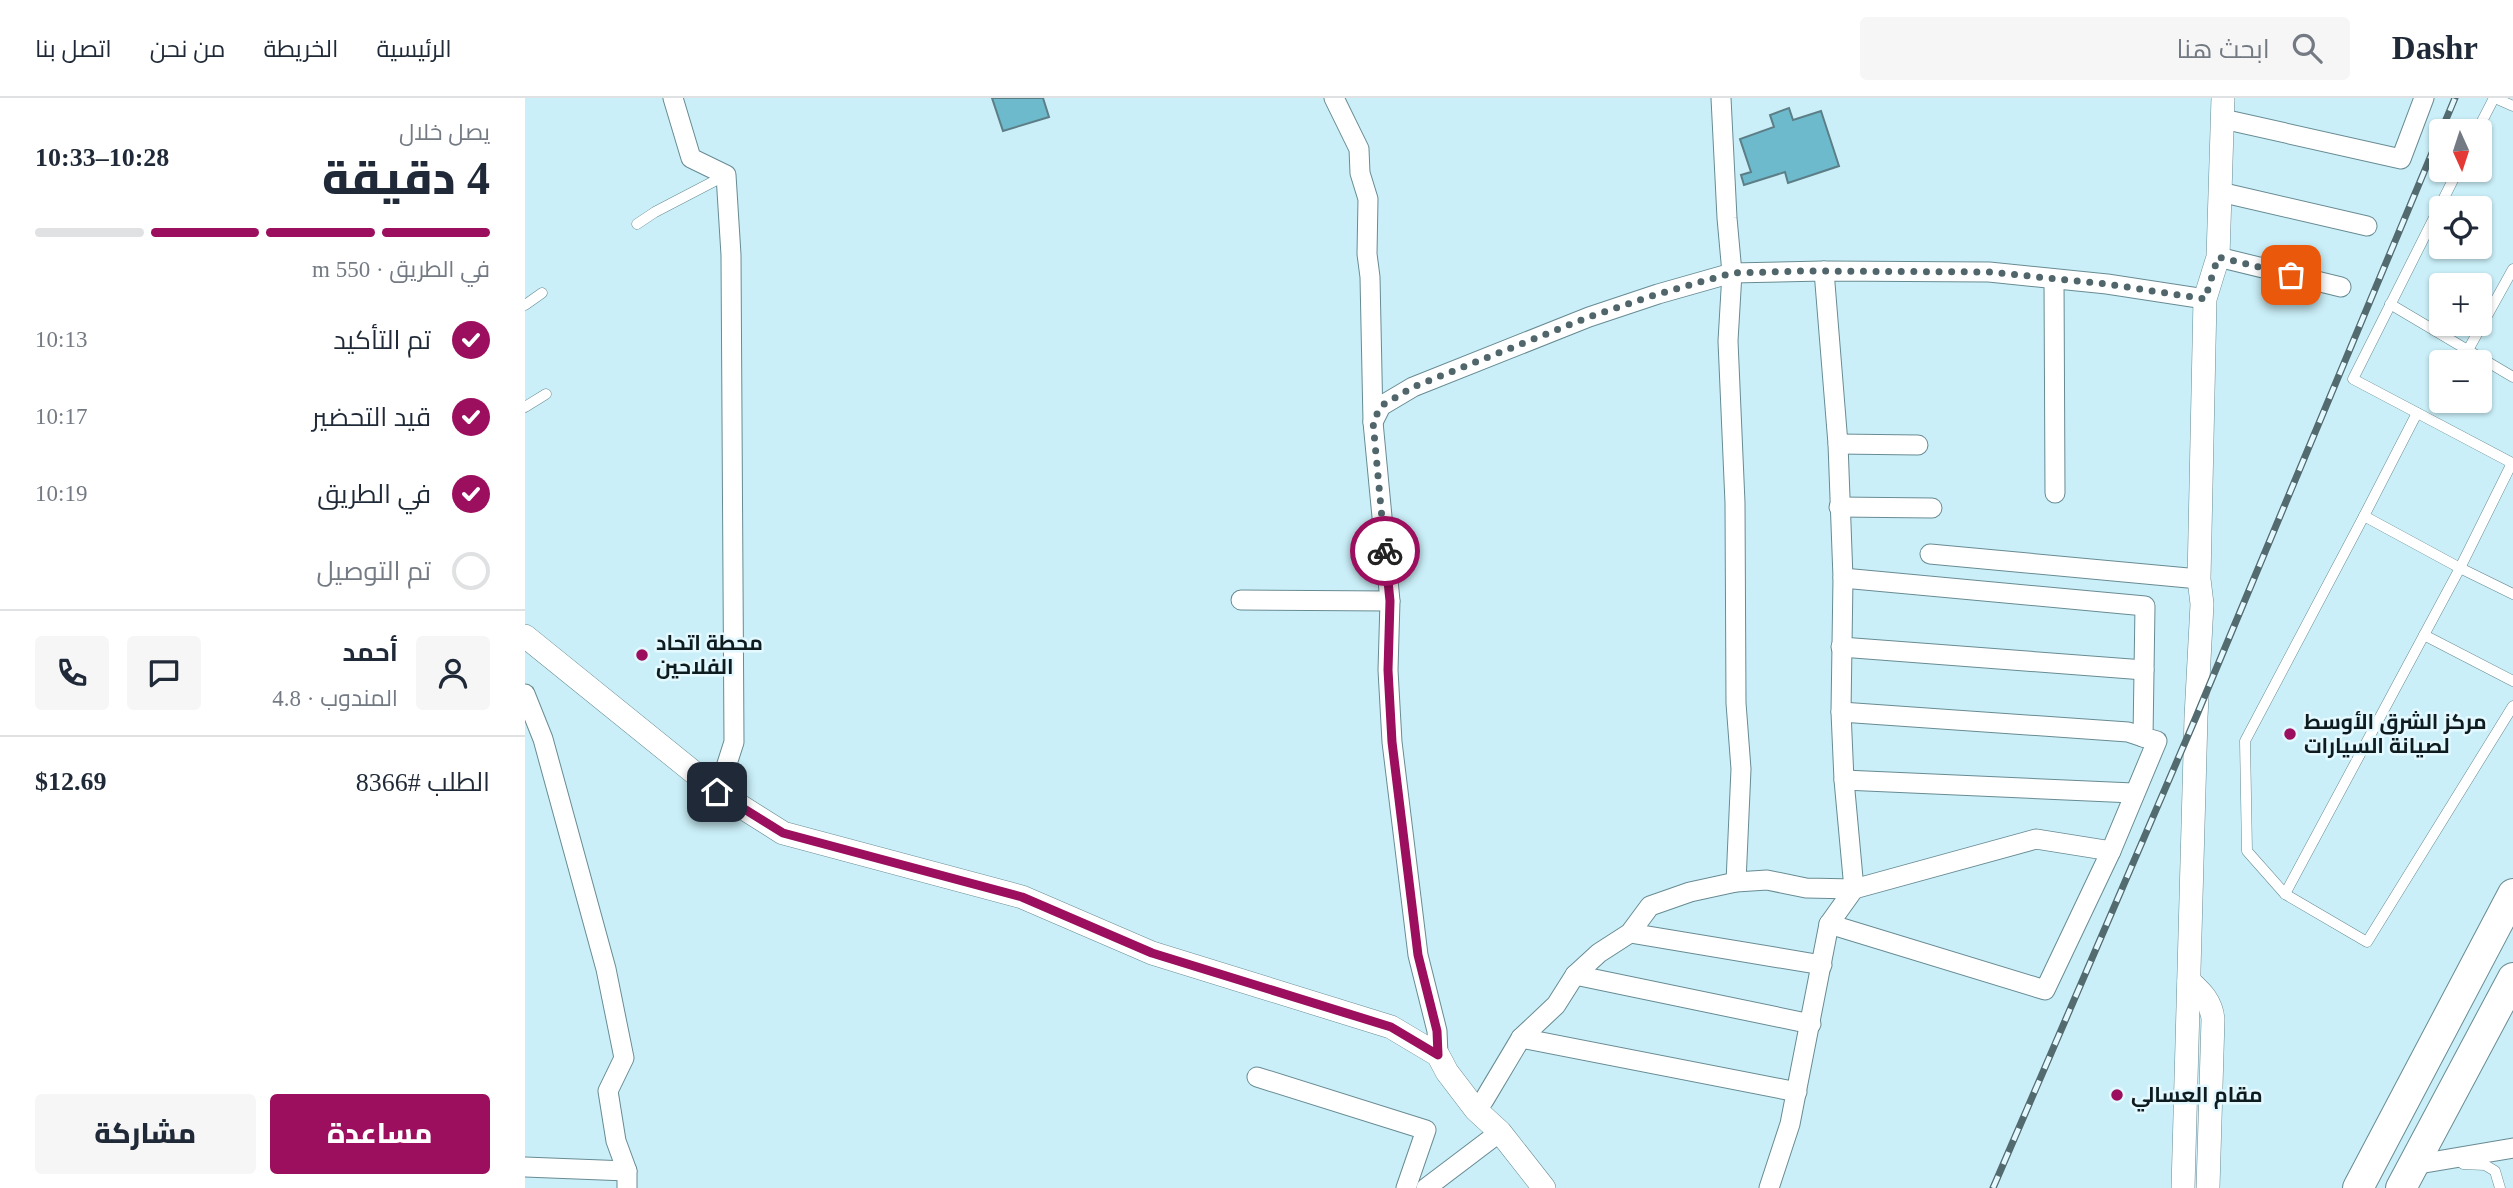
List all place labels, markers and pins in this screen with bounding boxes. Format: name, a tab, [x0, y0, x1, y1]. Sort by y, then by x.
pin	[2261, 245, 2321, 305]
place label: محطة اتحاد الفلاحين	[656, 631, 763, 679]
marker: محطة اتحاد الفلاحين	[634, 647, 650, 663]
place label: مركز الشرق الأوسط لصيانة السيارات	[2304, 710, 2487, 758]
marker: مركز الشرق الأوسط لصيانة السيارات	[2282, 726, 2298, 742]
pin	[687, 762, 747, 822]
place label: مقام العسالي	[2131, 1083, 2263, 1112]
marker: مقام العسالي	[2109, 1087, 2125, 1103]

